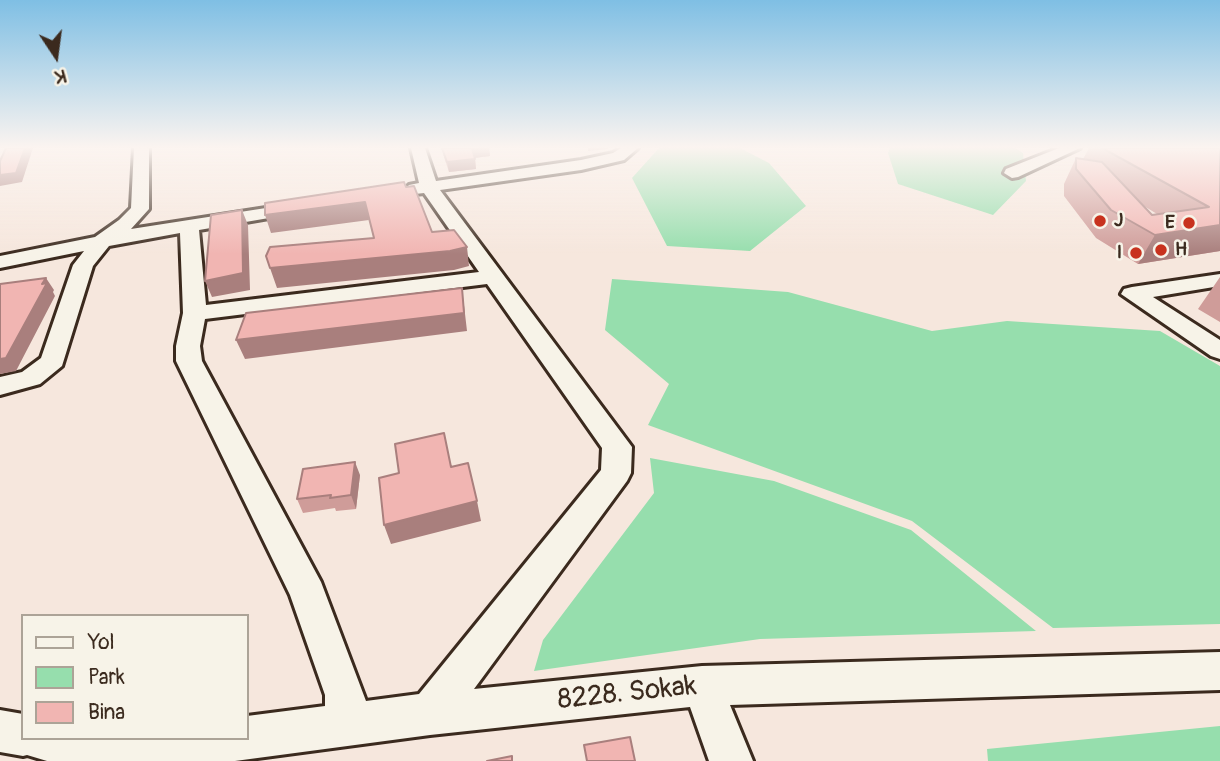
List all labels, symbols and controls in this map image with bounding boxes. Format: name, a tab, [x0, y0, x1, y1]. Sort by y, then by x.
north arrow	[21, 21, 91, 91]
text: K	[52, 63, 69, 89]
place label: J	[1114, 210, 1123, 232]
place label: E	[1165, 212, 1175, 234]
marker: J	[1092, 213, 1108, 229]
marker: E	[1181, 215, 1197, 231]
place label: H	[1175, 239, 1187, 261]
place label: I	[1117, 242, 1122, 264]
marker: H	[1153, 242, 1169, 258]
marker: I	[1128, 245, 1144, 261]
legend	[21, 614, 248, 740]
text: Yol	[88, 629, 115, 656]
text: Park	[88, 664, 125, 691]
street label: 8228. Sokak	[556, 670, 698, 718]
text: Bina	[88, 699, 125, 726]

